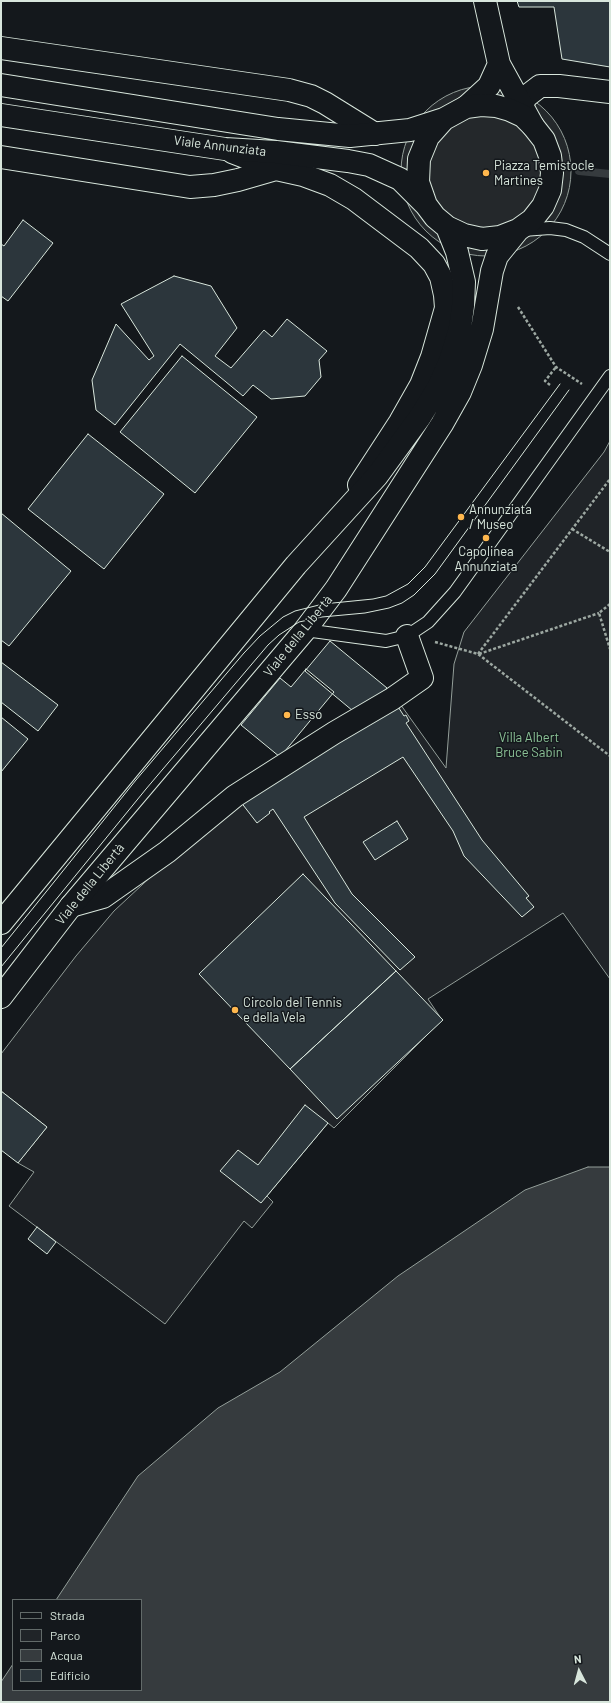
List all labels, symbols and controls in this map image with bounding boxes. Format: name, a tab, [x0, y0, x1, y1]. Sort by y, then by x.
street label: Viale Annunziata	[173, 133, 267, 159]
place label: Piazza Temistocle Martines	[494, 158, 594, 189]
marker: Piazza Temistocle Martines	[481, 168, 491, 178]
place label: Annunziata / Museo	[469, 502, 532, 533]
marker: Annunziata / Museo	[456, 512, 466, 522]
marker: Capolinea Annunziata	[481, 533, 491, 543]
place label: Capolinea Annunziata	[455, 544, 517, 575]
street label: Viale della Libertà	[260, 592, 336, 680]
place label: Esso	[295, 707, 322, 723]
marker: Esso	[282, 710, 292, 720]
park label: Villa Albert Bruce Sabin	[495, 730, 563, 761]
street label: Viale della Libertà	[52, 840, 128, 928]
place label: Circolo del Tennis e della Vela	[243, 995, 342, 1026]
marker: Circolo del Tennis e della Vela	[230, 1005, 240, 1015]
legend	[12, 1599, 142, 1691]
text: Strada	[50, 1608, 85, 1622]
text: Parco	[50, 1628, 80, 1642]
text: Acqua	[50, 1648, 83, 1662]
north arrow	[559, 1651, 599, 1691]
text: N	[573, 1652, 582, 1665]
text: Edificio	[50, 1668, 90, 1682]

